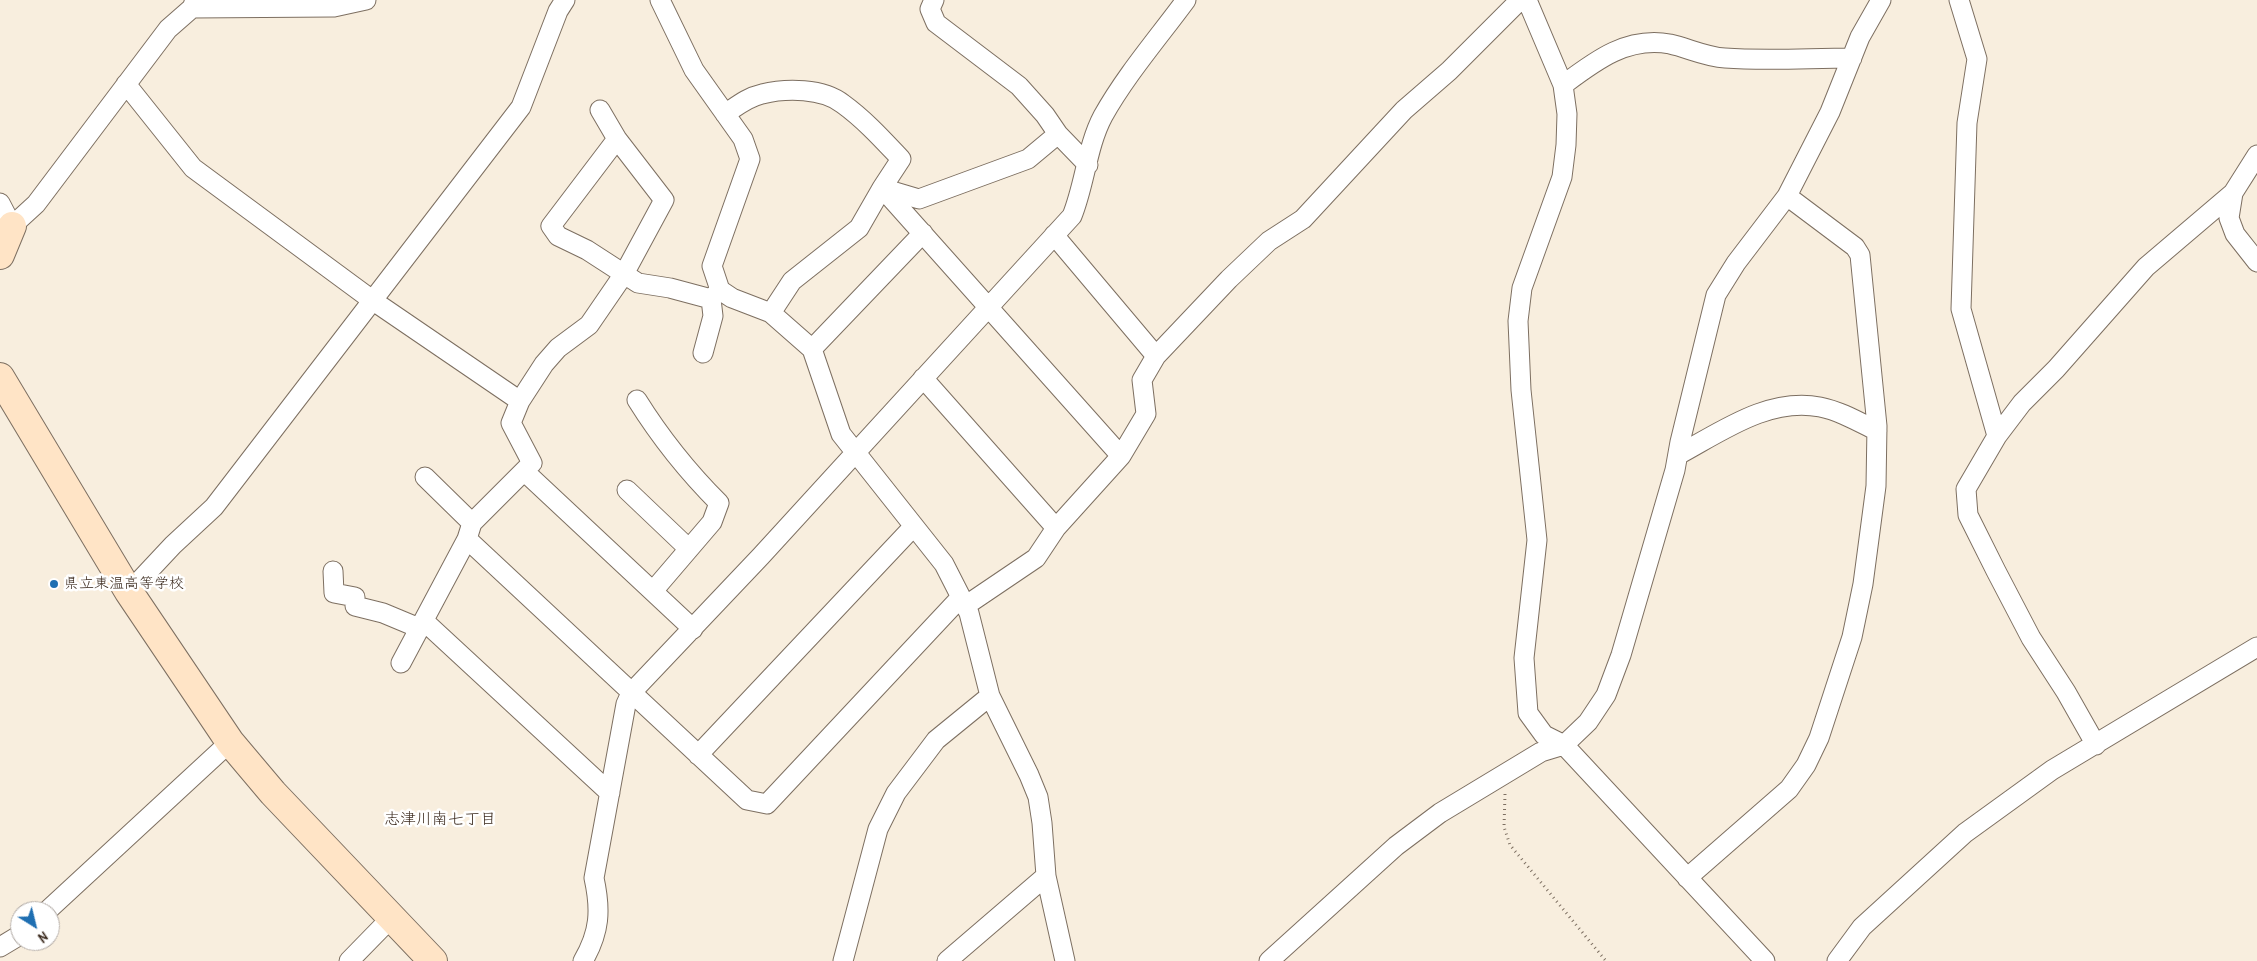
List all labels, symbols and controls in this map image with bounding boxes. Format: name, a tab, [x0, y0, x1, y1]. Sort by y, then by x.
place label: 県立東温高等学校	[64, 575, 184, 593]
marker: 県立東温高等学校	[48, 578, 60, 590]
district label: 志津川南七丁目	[384, 810, 496, 830]
north arrow	[10, 901, 60, 951]
text: N	[35, 928, 52, 948]

